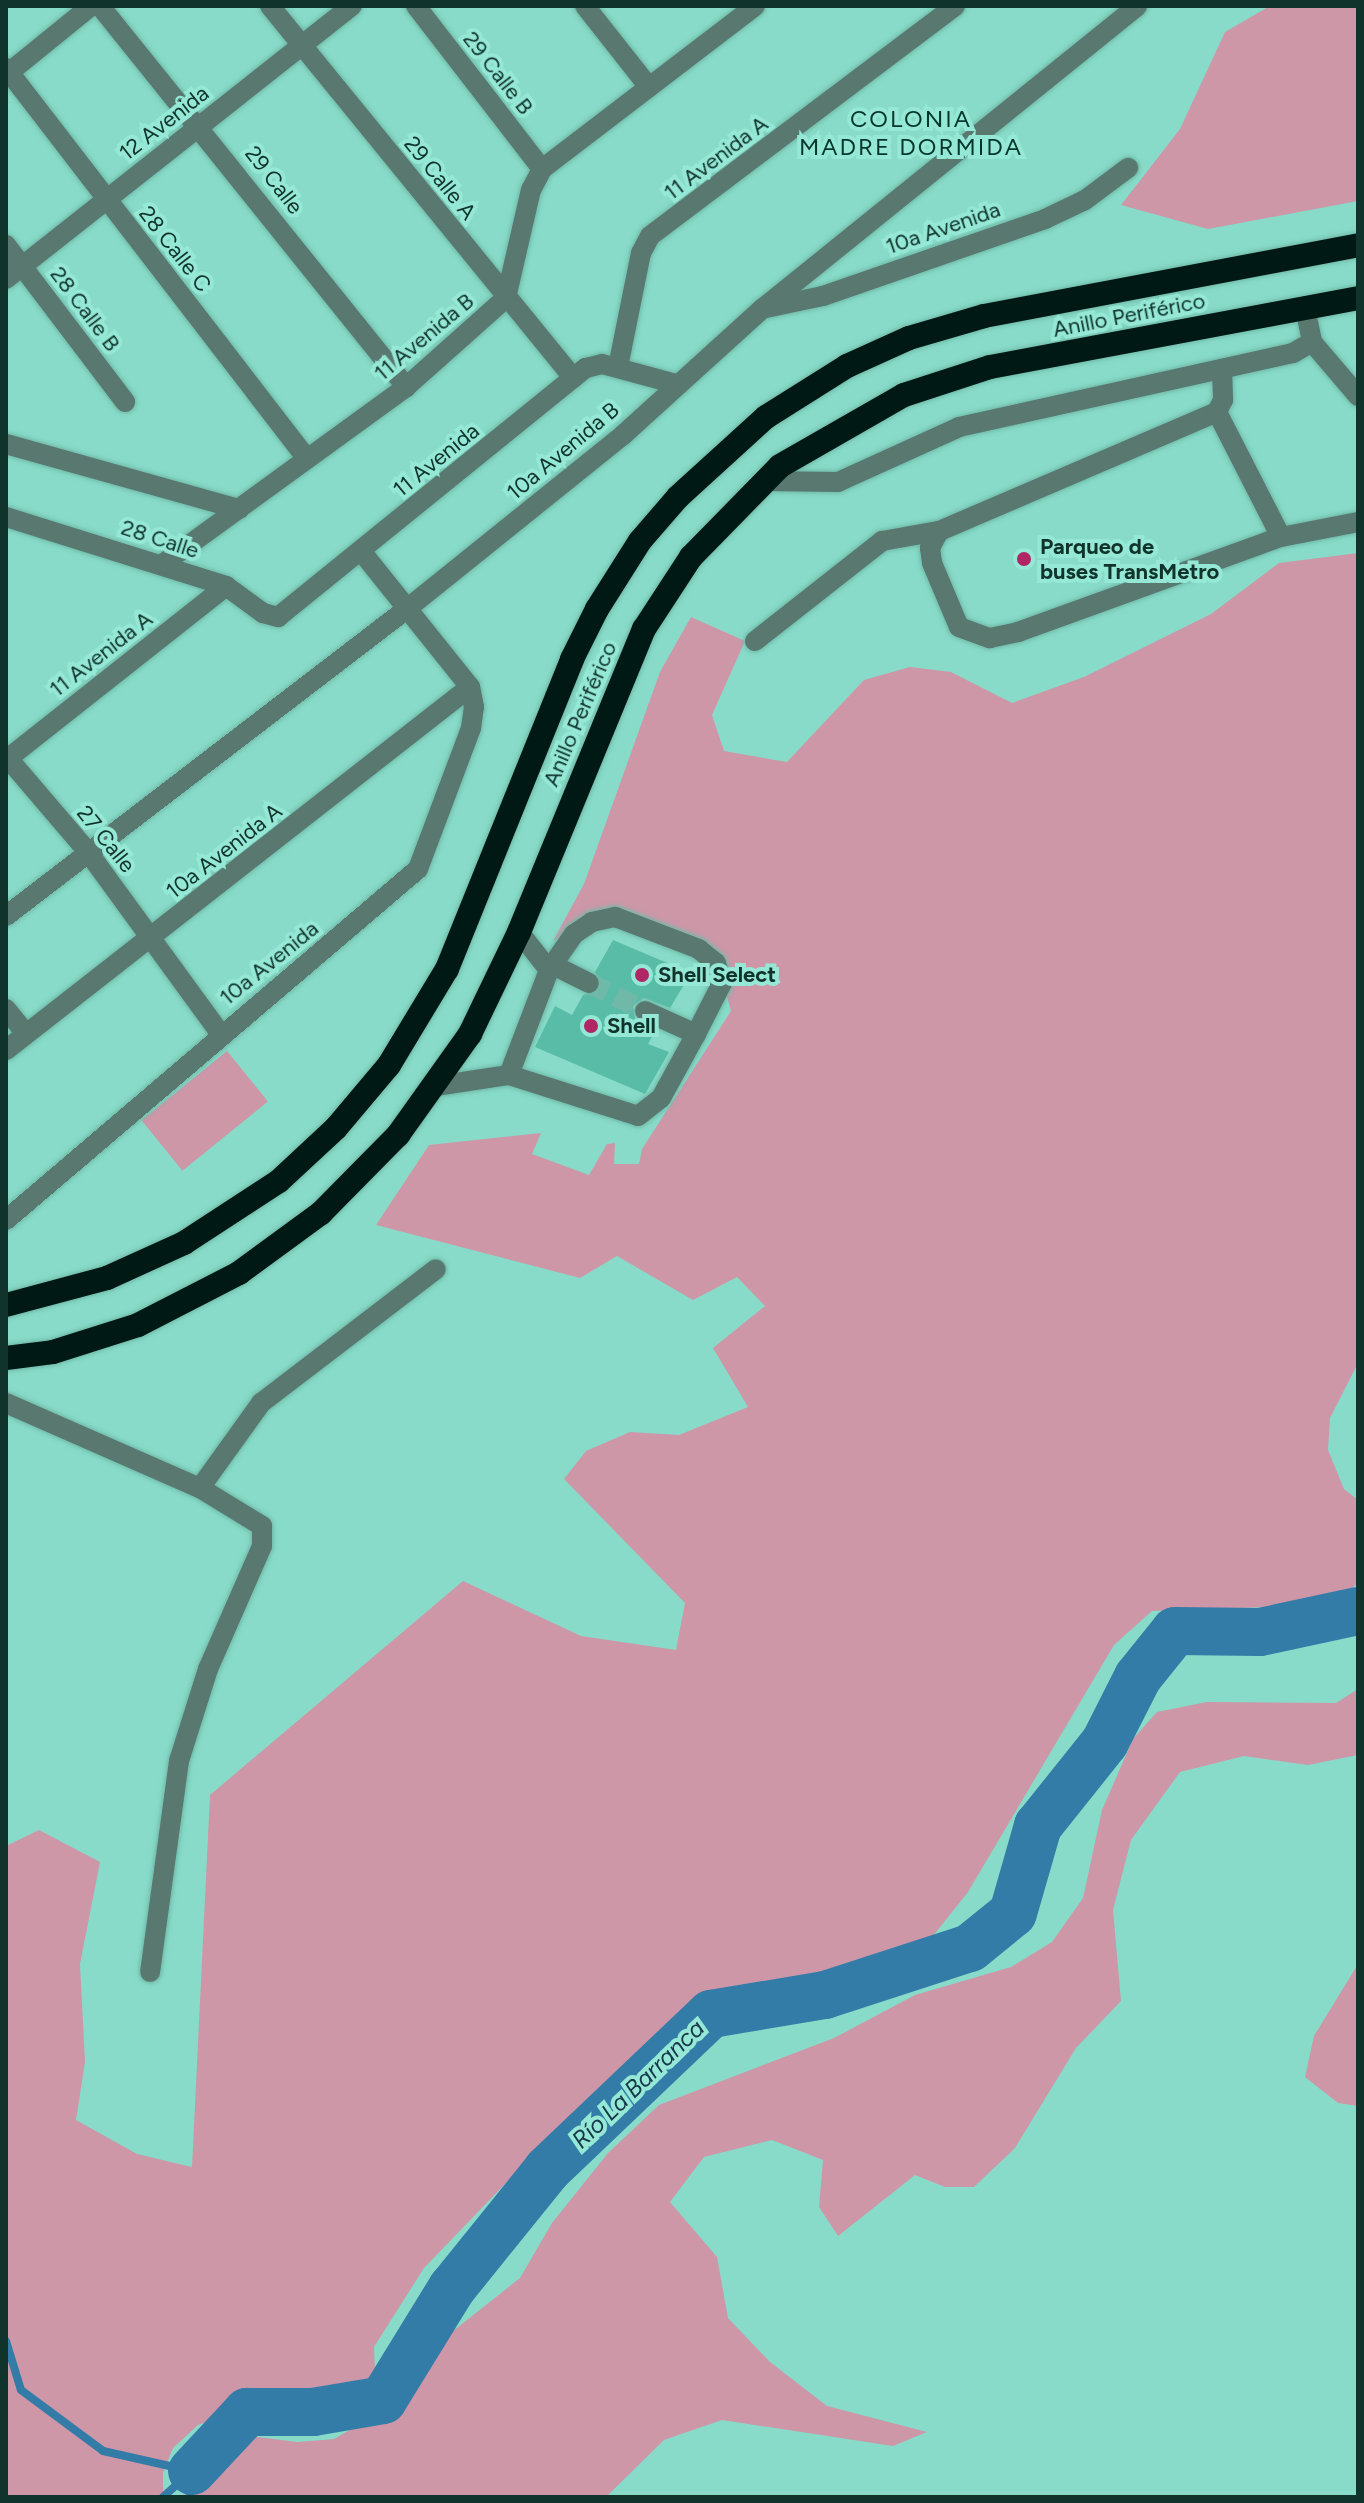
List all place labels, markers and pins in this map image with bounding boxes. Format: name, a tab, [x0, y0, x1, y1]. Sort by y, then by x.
place label: Parqueo de buses TransMetro	[1040, 533, 1219, 584]
marker: Parqueo de buses TransMetro	[1015, 550, 1033, 568]
place label: Shell Select	[658, 962, 776, 988]
marker: Shell Select	[633, 966, 651, 984]
place label: Shell	[607, 1013, 656, 1039]
marker: Shell	[582, 1017, 600, 1035]

